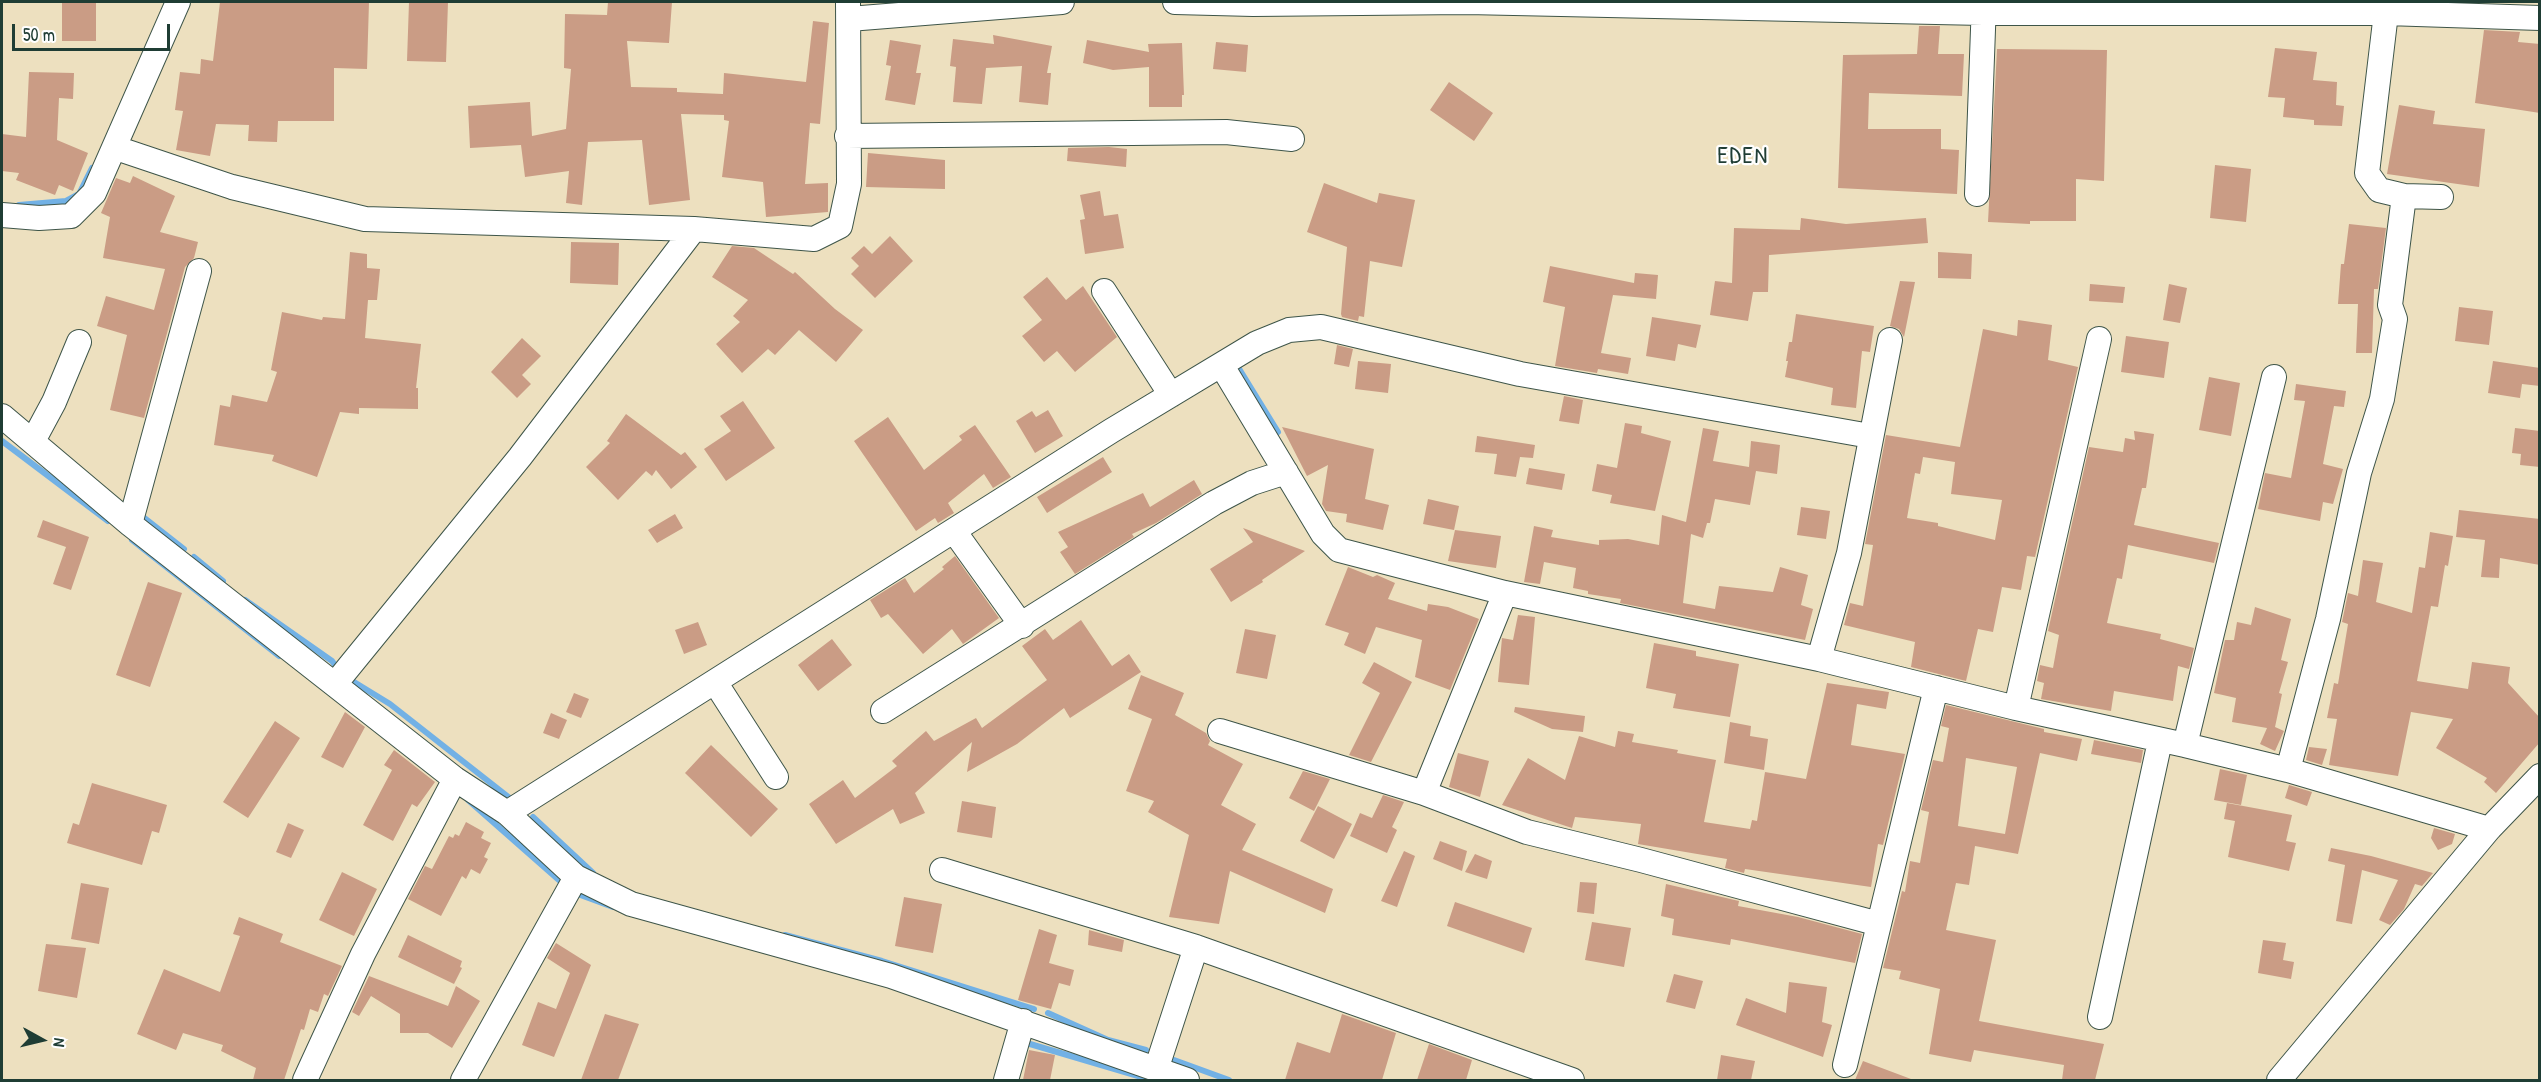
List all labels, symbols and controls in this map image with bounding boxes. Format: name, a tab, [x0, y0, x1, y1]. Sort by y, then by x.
scale bar	[15, 12, 172, 50]
text: 50 m	[23, 22, 55, 47]
district label: EDEN	[1717, 143, 1769, 171]
north arrow	[12, 1010, 72, 1070]
text: N	[48, 1037, 71, 1048]

